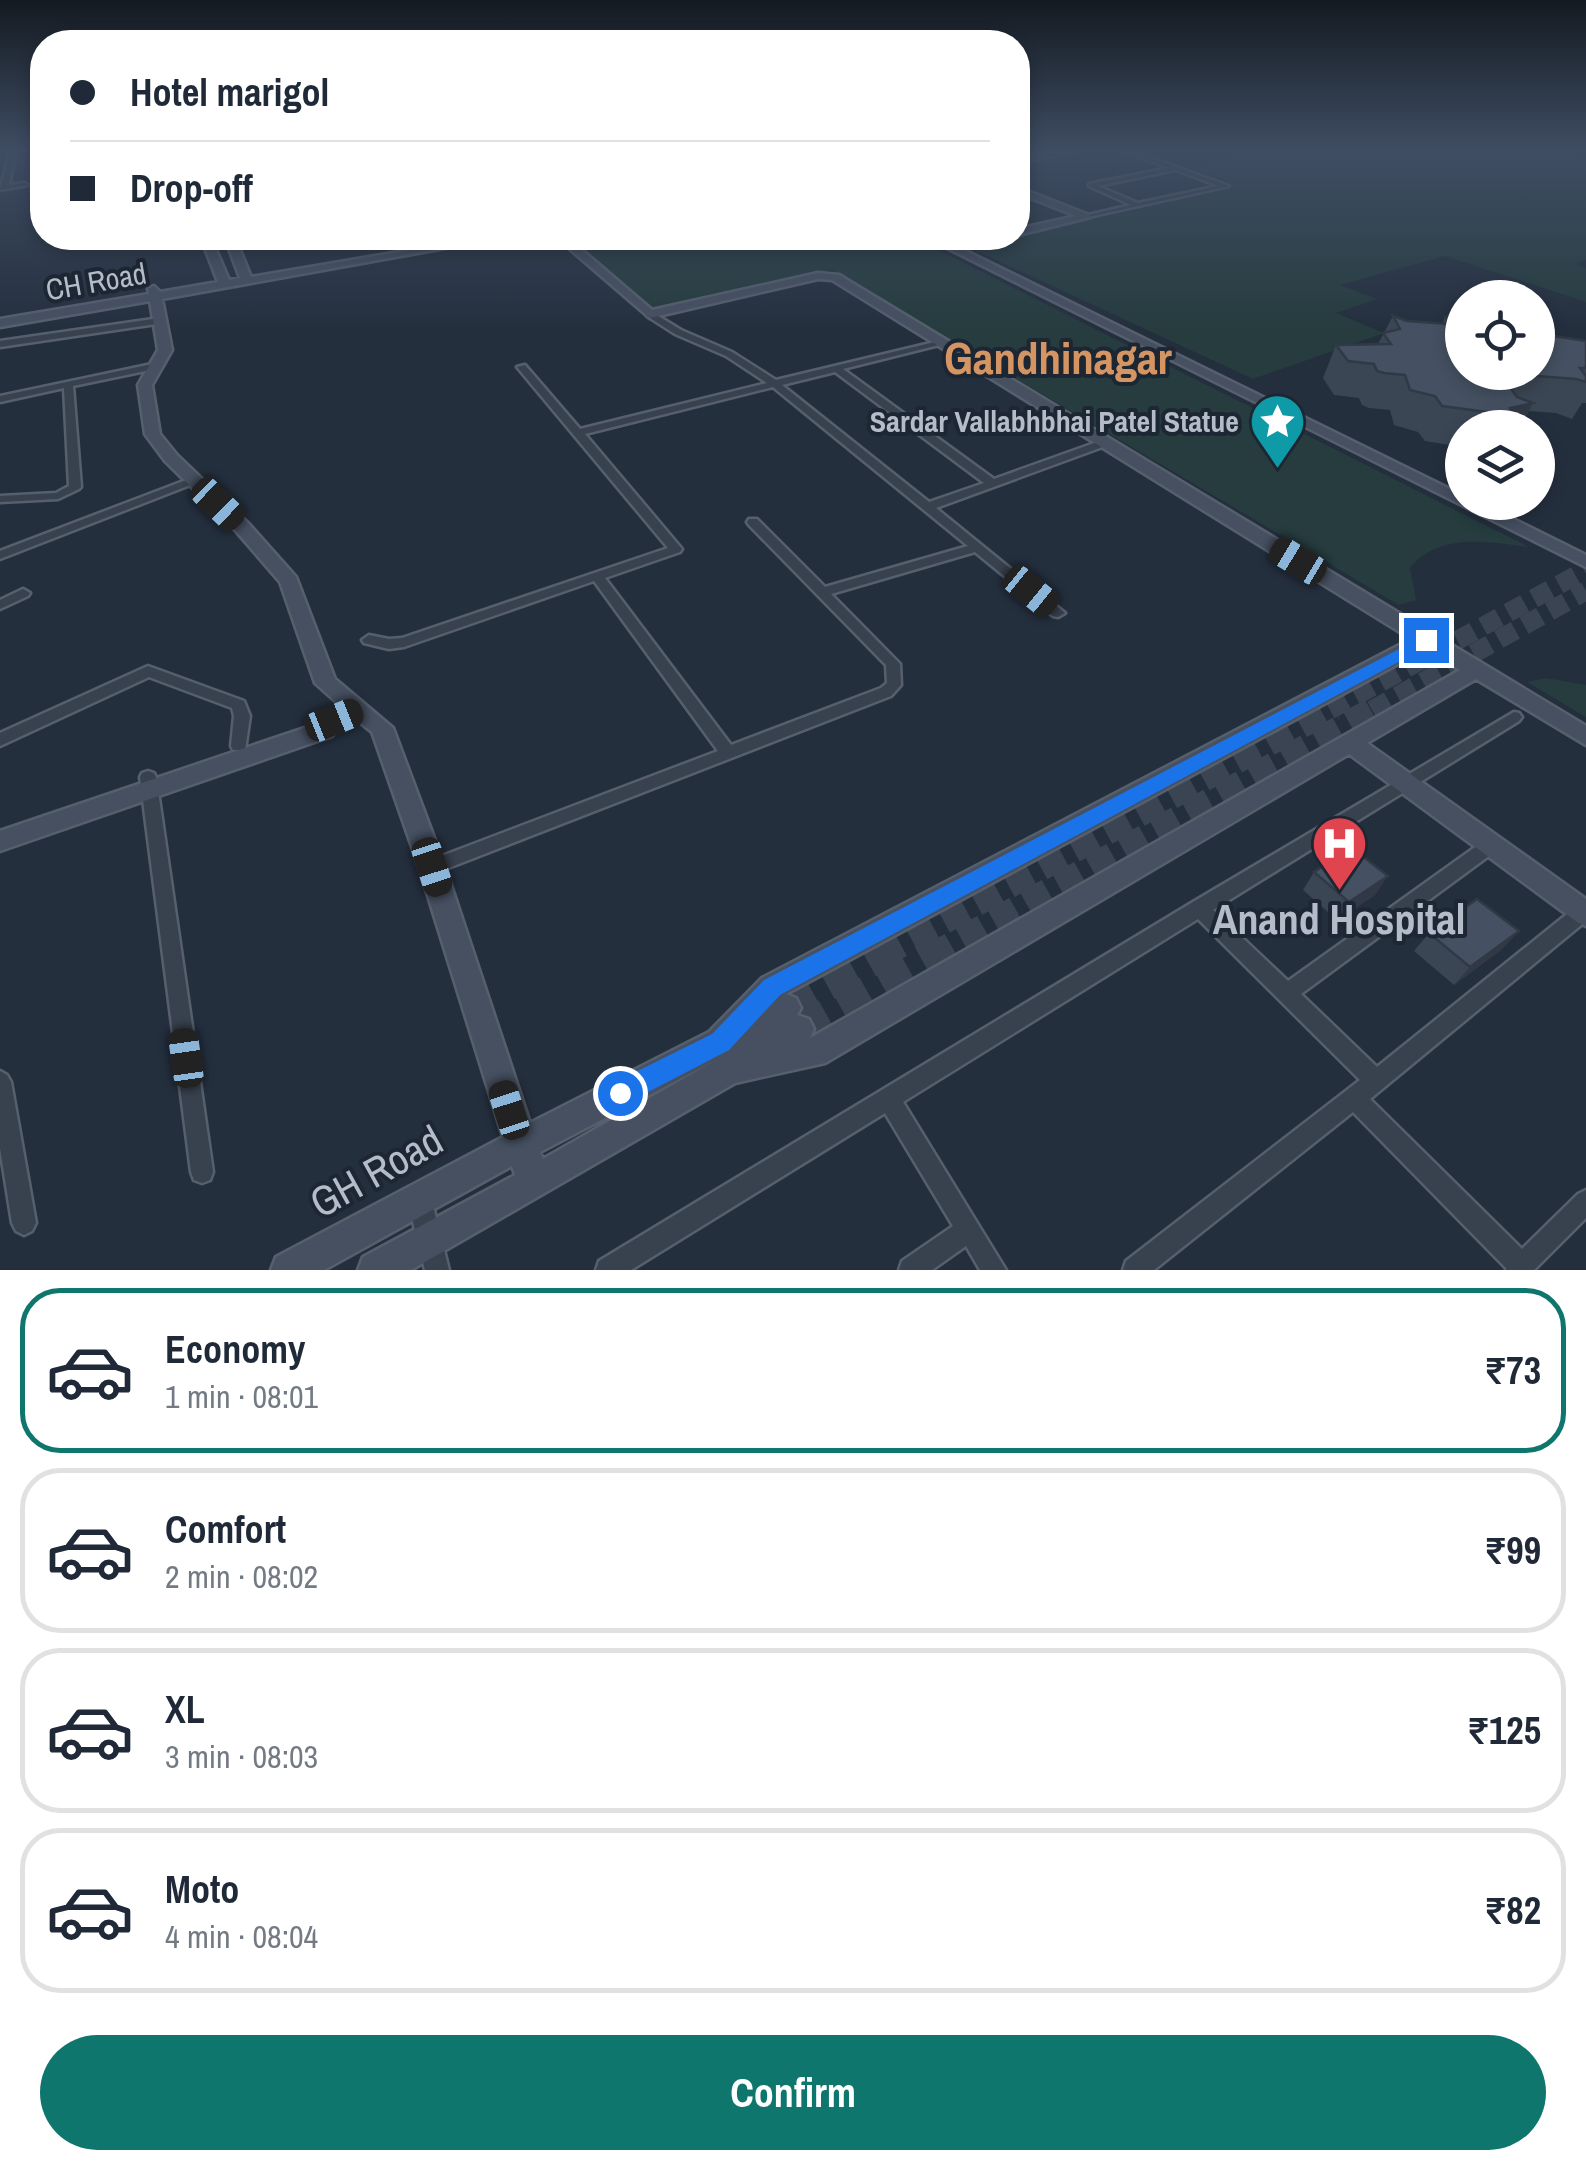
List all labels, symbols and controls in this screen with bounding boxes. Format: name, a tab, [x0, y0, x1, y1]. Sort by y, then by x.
text: Hotel marigol	[130, 67, 329, 118]
text: Drop-off	[130, 163, 253, 214]
street label: CH Road	[43, 253, 149, 309]
map controls	[1445, 280, 1555, 520]
button: locate	[1445, 280, 1555, 390]
district label: Gandhinagar	[944, 327, 1172, 388]
place icon: Sardar Vallabhbhai Patel Statue	[1248, 391, 1308, 470]
place label: Sardar Vallabhbhai Patel Statue	[870, 401, 1239, 441]
button: layers	[1445, 410, 1555, 520]
car	[186, 472, 250, 536]
car	[1265, 533, 1331, 589]
car	[998, 560, 1064, 622]
route end	[1404, 618, 1449, 663]
car	[301, 695, 367, 745]
hospital icon: Anand Hospital	[1309, 814, 1369, 893]
car	[408, 834, 456, 900]
place label: Anand Hospital	[1213, 891, 1465, 947]
car	[167, 1026, 205, 1090]
route start	[598, 1071, 643, 1116]
car	[485, 1077, 533, 1143]
street label: GH Road	[300, 1112, 452, 1230]
text: Economy	[165, 1324, 305, 1375]
icon: car	[45, 1326, 135, 1416]
text: ₹73	[1484, 1345, 1541, 1396]
text: 1 min · 08:01	[165, 1375, 318, 1418]
text: Comfort	[165, 1504, 286, 1555]
icon: car	[45, 1506, 135, 1596]
text: ₹99	[1484, 1525, 1541, 1576]
text: 2 min · 08:02	[165, 1555, 318, 1598]
text: XL	[165, 1684, 205, 1735]
icon: car	[45, 1686, 135, 1776]
text: ₹125	[1467, 1705, 1541, 1756]
text: 3 min · 08:03	[165, 1735, 318, 1778]
text: Moto	[165, 1864, 239, 1915]
icon: car	[45, 1866, 135, 1956]
text: ₹82	[1484, 1885, 1541, 1936]
text: 4 min · 08:04	[165, 1915, 318, 1958]
button: Confirm	[40, 2035, 1546, 2150]

